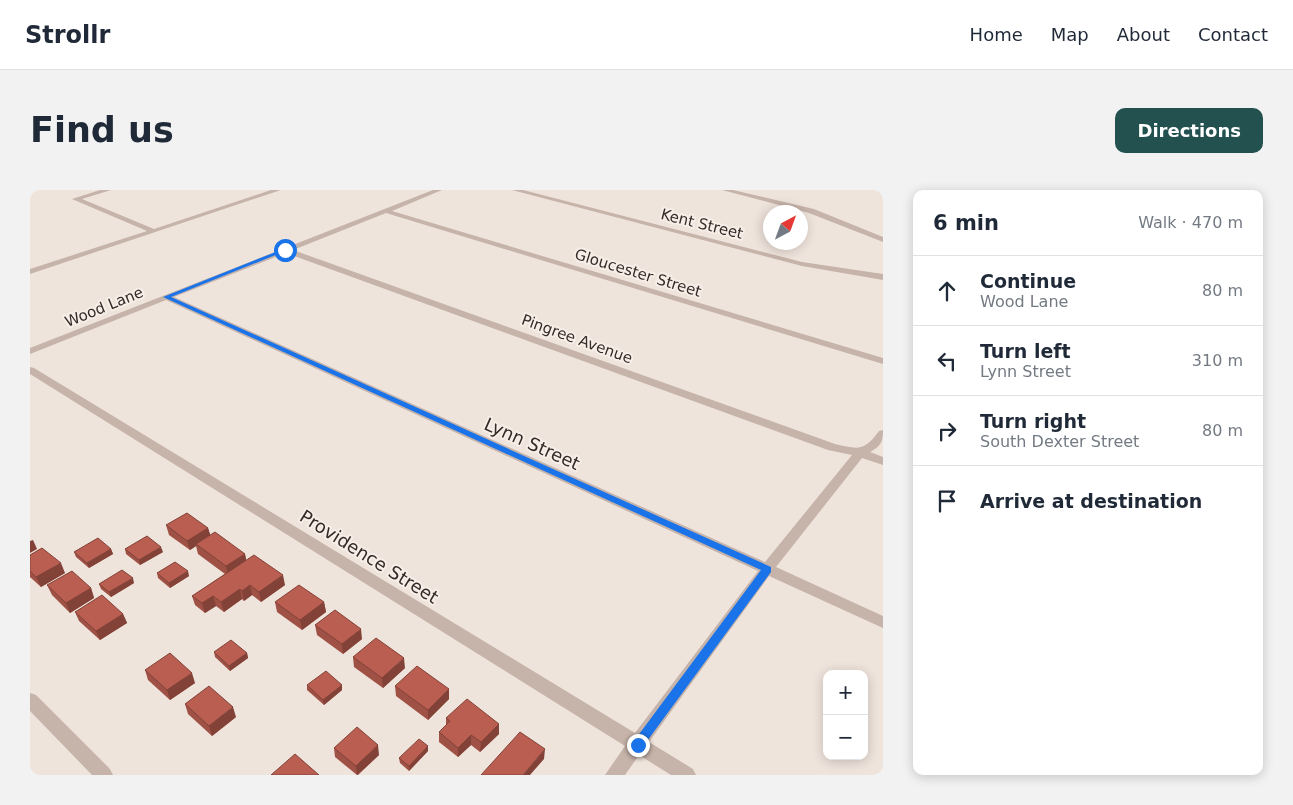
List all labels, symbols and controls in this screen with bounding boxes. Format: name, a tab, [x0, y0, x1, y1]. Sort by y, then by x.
text: Strollr	[25, 21, 110, 49]
text: Home	[970, 24, 1023, 45]
text: Map	[1051, 24, 1089, 45]
text: About	[1117, 24, 1170, 45]
text: Contact	[1198, 24, 1268, 45]
button: Directions	[1115, 108, 1263, 153]
text: Find us	[30, 110, 174, 150]
street label: Kent Street	[659, 205, 745, 243]
north arrow	[763, 205, 808, 250]
text: 6 min	[933, 211, 999, 235]
text: Walk · 470 m	[1138, 213, 1243, 232]
route start	[274, 239, 297, 262]
street label: Gloucester Street	[573, 245, 704, 301]
text: Continue	[980, 270, 1076, 292]
icon: ahead	[933, 277, 961, 305]
text: 80 m	[1202, 281, 1243, 300]
street label: Wood Lane	[62, 283, 146, 331]
text: Wood Lane	[980, 292, 1068, 311]
street label: Pingree Avenue	[519, 311, 635, 367]
text: Turn left	[980, 340, 1071, 362]
icon: left	[933, 347, 961, 375]
text: 310 m	[1192, 351, 1243, 370]
text: Lynn Street	[980, 362, 1071, 381]
text: Turn right	[980, 410, 1086, 432]
street label: Lynn Street	[481, 413, 583, 474]
icon: right	[933, 417, 961, 445]
text: 80 m	[1202, 421, 1243, 440]
text: South Dexter Street	[980, 432, 1139, 451]
icon: arrive	[933, 487, 961, 515]
text: Arrive at destination	[980, 490, 1202, 512]
street label: Providence Street	[296, 505, 442, 608]
map controls	[823, 670, 868, 760]
button: +	[823, 670, 868, 715]
button: −	[823, 715, 868, 760]
route end	[627, 734, 650, 757]

